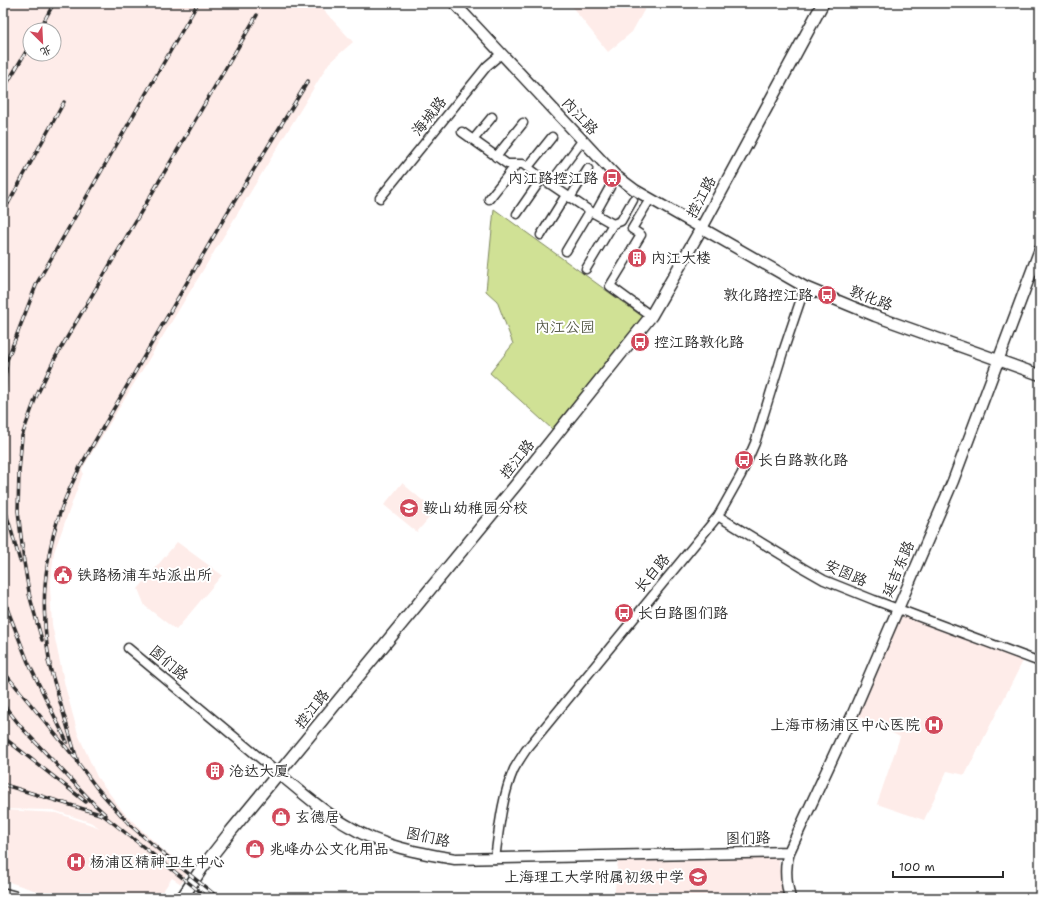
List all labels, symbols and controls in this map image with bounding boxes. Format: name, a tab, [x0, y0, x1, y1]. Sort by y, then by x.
north arrow	[22, 22, 62, 62]
text: 北	[38, 42, 54, 60]
street label: 海城路	[407, 92, 451, 140]
street label: 内江路	[557, 93, 603, 139]
bus stop icon: 内江路控江路	[601, 167, 623, 189]
place label: 内江路控江路	[508, 168, 598, 188]
street label: 控江路	[682, 172, 720, 222]
building icon: 内江大楼	[626, 247, 648, 269]
place label: 内江大楼	[651, 248, 711, 268]
street label: 敦化路	[846, 281, 896, 315]
bus stop icon: 敦化路控江路	[816, 284, 838, 306]
place label: 敦化路控江路	[723, 285, 813, 305]
park label: 内江公园	[535, 317, 595, 337]
bus stop icon: 控江路敦化路	[629, 331, 651, 353]
place label: 控江路敦化路	[654, 332, 744, 352]
street label: 控江路	[495, 435, 539, 483]
bus stop icon: 长白路敦化路	[733, 449, 755, 471]
place label: 长白路敦化路	[758, 450, 848, 470]
school or university icon: 鞍山幼稚园分校	[398, 497, 420, 519]
place label: 鞍山幼稚园分校	[423, 498, 528, 518]
street label: 延吉东路	[877, 537, 919, 601]
street label: 长白路	[630, 549, 674, 597]
street label: 安图路	[821, 555, 871, 591]
public building icon: 铁路杨浦车站派出所	[52, 564, 74, 586]
place label: 铁路杨浦车站派出所	[77, 565, 212, 585]
bus stop icon: 长白路图们路	[613, 602, 635, 624]
place label: 长白路图们路	[638, 603, 728, 623]
street label: 图们路	[145, 641, 193, 685]
street label: 控江路	[290, 685, 334, 733]
hospital icon: 上海市杨浦区中心医院	[923, 714, 945, 736]
place label: 上海市杨浦区中心医院	[770, 715, 920, 735]
building icon: 沧达大厦	[204, 760, 226, 782]
place label: 沧达大厦	[229, 761, 289, 781]
shop icon: 玄德居	[270, 806, 292, 828]
place label: 玄德居	[295, 807, 340, 827]
street label: 图们路	[404, 823, 452, 851]
street label: 图们路	[725, 828, 771, 848]
shop icon: 兆峰办公文化用品	[244, 838, 266, 860]
place label: 兆峰办公文化用品	[269, 839, 389, 859]
hospital icon: 杨浦区精神卫生中心	[65, 851, 87, 873]
place label: 杨浦区精神卫生中心	[90, 852, 225, 872]
scale bar	[893, 853, 1003, 879]
text: 100 m	[899, 859, 935, 875]
school or university icon: 上海理工大学附属初级中学	[687, 866, 709, 888]
place label: 上海理工大学附属初级中学	[504, 867, 684, 887]

